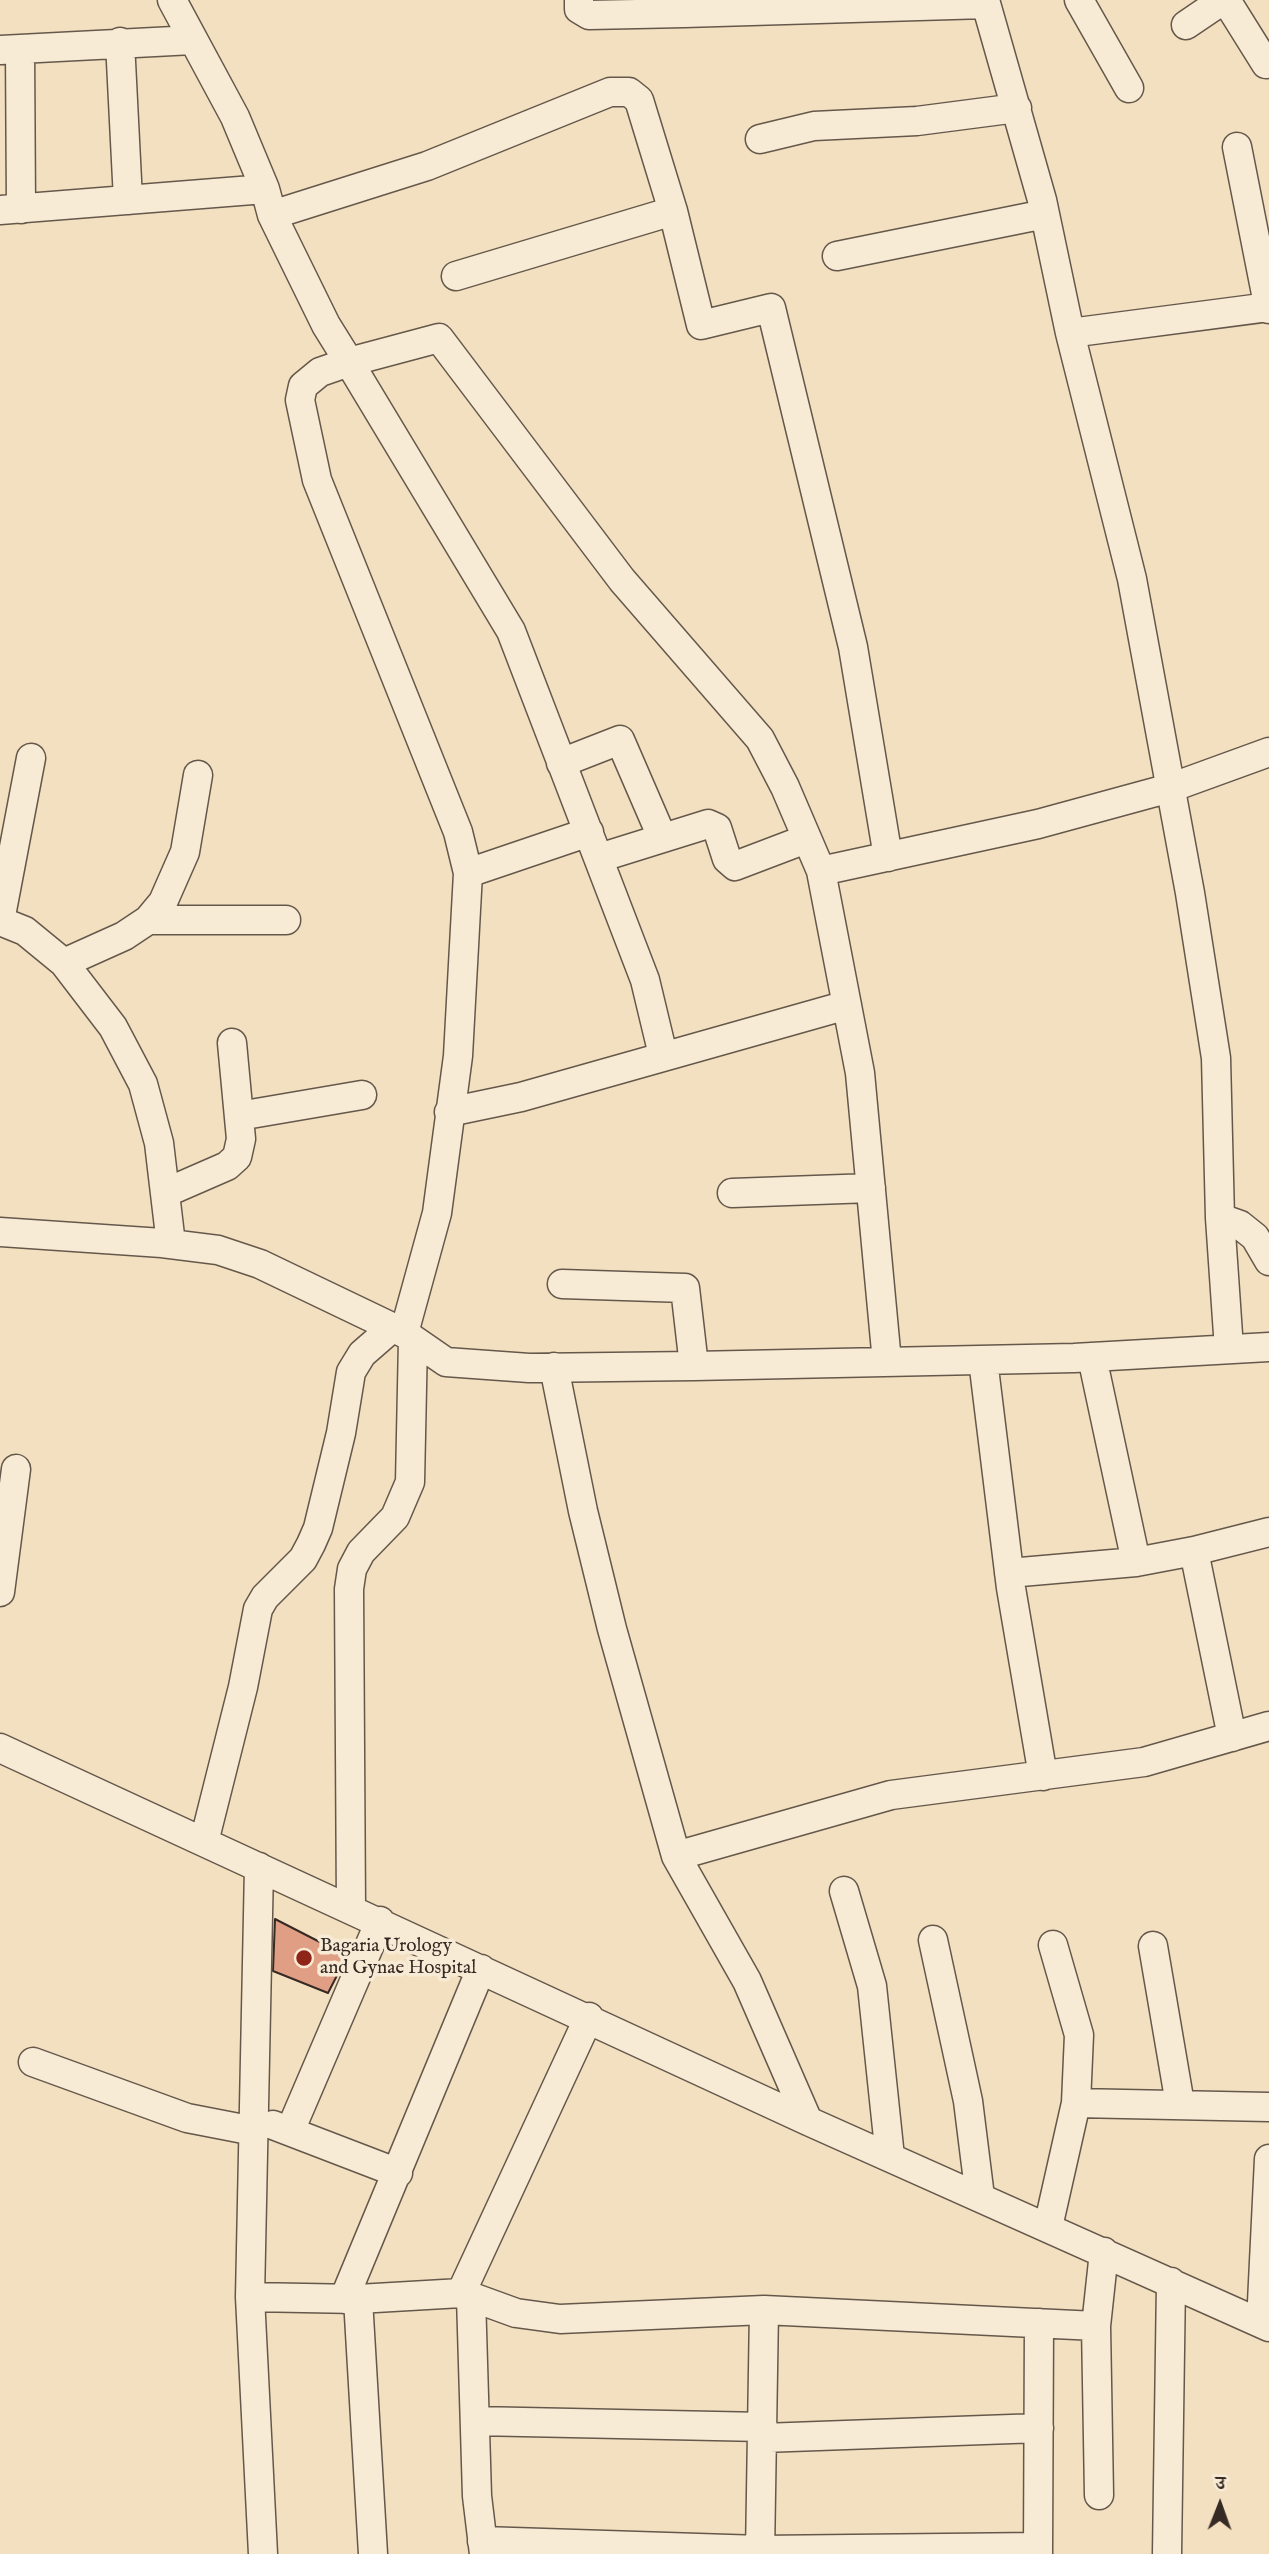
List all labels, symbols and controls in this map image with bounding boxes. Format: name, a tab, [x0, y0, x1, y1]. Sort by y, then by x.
place label: Bagaria Urology and Gynae Hospital	[320, 1936, 476, 1980]
marker: Bagaria Urology and Gynae Hospital	[294, 1948, 314, 1968]
north arrow	[1185, 2470, 1255, 2540]
text: उ	[1215, 2472, 1225, 2496]

